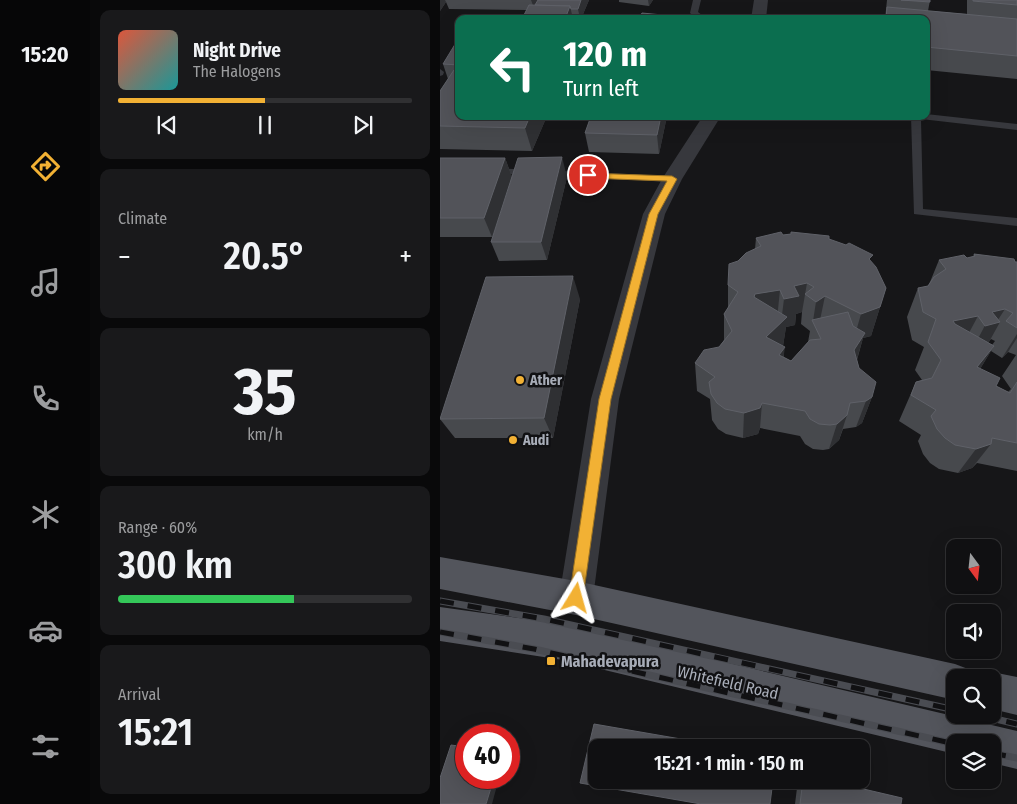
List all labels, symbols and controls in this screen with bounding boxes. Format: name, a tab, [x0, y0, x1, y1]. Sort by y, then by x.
text: 120 m	[563, 33, 647, 75]
icon: left	[480, 35, 545, 100]
text: Night Drive	[193, 39, 281, 62]
text: 15:20	[21, 41, 69, 68]
text: The Halogens	[193, 62, 281, 81]
text: Turn left	[563, 75, 639, 102]
icon: previous	[153, 111, 181, 139]
icon: pause	[251, 111, 279, 139]
icon: next	[349, 111, 377, 139]
icon: directions	[28, 149, 63, 184]
pin	[567, 154, 609, 196]
icon: arrive	[574, 161, 602, 189]
text: Climate	[118, 209, 167, 228]
text: 20.5°	[224, 233, 306, 279]
text: −	[118, 240, 131, 273]
text: +	[399, 240, 412, 273]
icon: music	[28, 265, 63, 300]
text: 35	[234, 353, 296, 431]
place label: Ather	[529, 372, 563, 389]
marker: Ather	[514, 374, 526, 386]
icon: phone	[28, 381, 63, 416]
text: km/h	[247, 425, 283, 444]
place label: Audi	[522, 432, 549, 449]
marker: Audi	[507, 434, 519, 446]
icon: climate	[28, 497, 63, 532]
text: Range · 60%	[118, 518, 197, 537]
north arrow	[946, 539, 1001, 594]
map controls	[946, 539, 1001, 789]
text: 300 km	[118, 542, 233, 588]
position arrow	[549, 571, 601, 623]
button: sound	[946, 604, 1001, 659]
icon: car	[28, 613, 63, 648]
place label: Mahadevapura	[561, 652, 659, 671]
marker: Mahadevapura	[545, 655, 557, 667]
street label: Whitefield Road	[675, 662, 780, 703]
button: search	[946, 669, 1001, 724]
text: Arrival	[118, 685, 160, 704]
text: 15:21	[118, 709, 193, 755]
speed limit sign: 40	[455, 724, 520, 789]
icon: filters	[28, 729, 63, 764]
button: layers	[946, 734, 1001, 789]
text: 15:21 · 1 min · 150 m	[654, 752, 804, 775]

